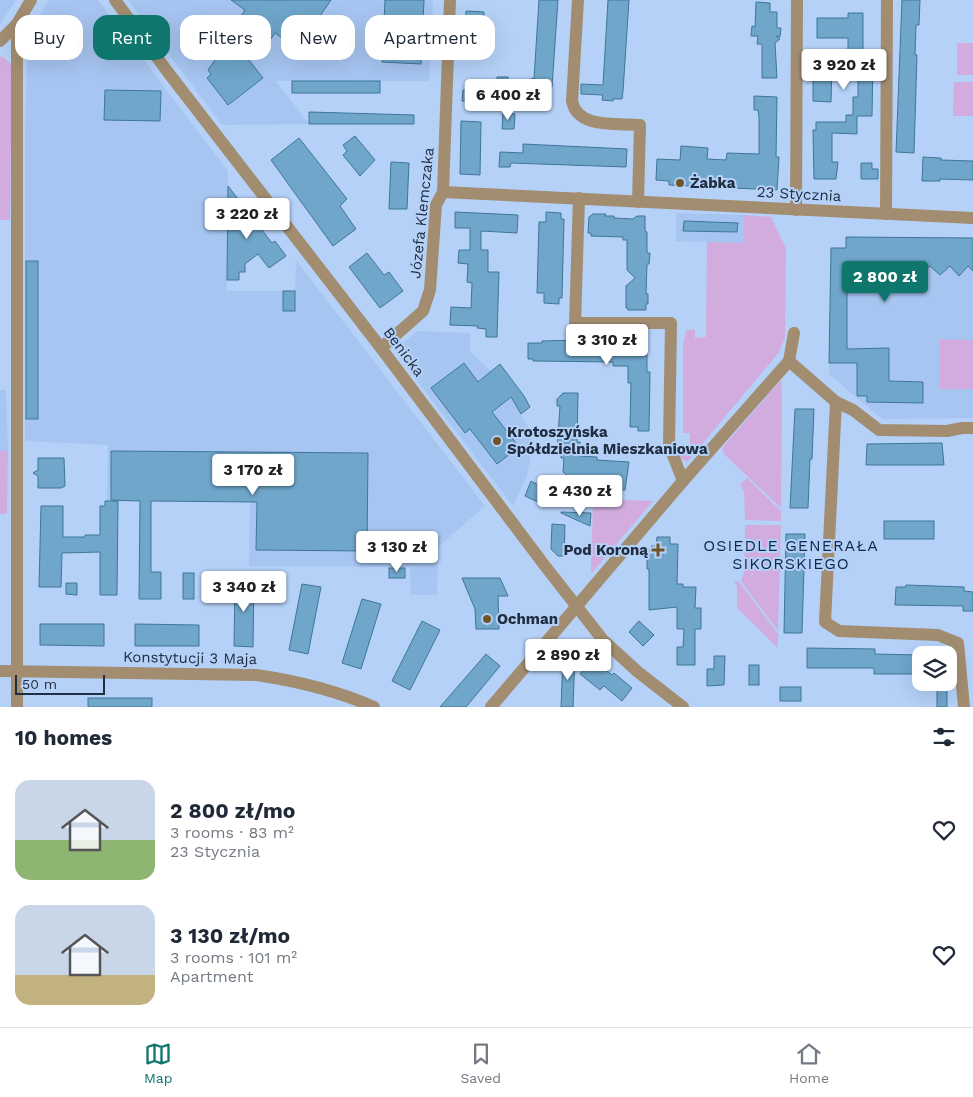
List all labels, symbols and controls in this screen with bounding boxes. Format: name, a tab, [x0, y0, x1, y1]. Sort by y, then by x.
chip: Buy	[15, 15, 83, 60]
chip: Rent	[93, 15, 170, 60]
chip: Filters	[180, 15, 271, 60]
chip: New	[281, 15, 355, 60]
chip: Apartment	[365, 15, 495, 60]
pin: 3 920 zł	[792, 48, 896, 91]
text: 3 920 zł	[813, 55, 876, 74]
pin: 6 400 zł	[456, 78, 560, 121]
text: 6 400 zł	[476, 85, 540, 104]
street label: Józefa Klemczaka	[406, 146, 438, 279]
place label: Żabka	[690, 174, 736, 192]
marker: Żabka	[674, 177, 686, 189]
street label: 23 Stycznia	[756, 183, 842, 205]
pin: 3 220 zł	[195, 198, 299, 240]
text: 3 220 zł	[216, 204, 278, 223]
pin: 2 800 zł	[833, 260, 937, 303]
text: 2 800 zł	[853, 267, 917, 286]
street label: Benicka	[380, 324, 429, 381]
pin: 3 310 zł	[555, 324, 659, 366]
text: 3 310 zł	[577, 330, 637, 349]
place label: Krotoszyńska Spółdzielnia Mieszkaniowa	[507, 423, 708, 458]
marker: Krotoszyńska Spółdzielnia Mieszkaniowa	[491, 435, 503, 447]
pin: 3 170 zł	[201, 454, 305, 496]
text: 3 170 zł	[223, 460, 283, 479]
pin: 2 430 zł	[528, 474, 632, 517]
text: 2 430 zł	[548, 481, 612, 500]
pin: 3 130 zł	[345, 530, 449, 573]
district label: OSIEDLE GENERAŁA SIKORSKIEGO	[703, 536, 879, 573]
text: 3 130 zł	[367, 537, 427, 556]
place label: Pod Koroną	[563, 541, 648, 559]
marker: Pod Koroną	[652, 544, 664, 556]
pin: 3 340 zł	[192, 570, 296, 613]
text: 3 340 zł	[212, 577, 276, 596]
place label: Ochman	[497, 610, 558, 628]
marker: Ochman	[481, 613, 493, 625]
pin: 2 890 zł	[516, 638, 620, 681]
text: 2 890 zł	[536, 645, 600, 664]
map controls	[912, 646, 957, 691]
button: layers	[912, 646, 957, 691]
street label: Konstytucji 3 Maja	[123, 648, 258, 668]
scale bar	[15, 672, 105, 695]
text: 50 m	[22, 676, 57, 692]
icon: filters	[930, 723, 958, 751]
text: 10 homes	[15, 725, 112, 750]
text: 2 800 zł/mo	[170, 798, 295, 823]
icon: home	[55, 800, 115, 860]
icon: heart	[930, 816, 958, 844]
text: 3 rooms · 83 m²	[170, 823, 294, 842]
text: 23 Stycznia	[170, 842, 260, 861]
text: 3 130 zł/mo	[170, 923, 290, 948]
icon: home	[55, 925, 115, 985]
icon: heart	[930, 941, 958, 969]
text: 3 rooms · 101 m²	[170, 948, 297, 967]
text: Apartment	[170, 967, 253, 986]
tab: Map	[144, 1040, 173, 1086]
tab: Saved	[460, 1040, 501, 1086]
tab: Home	[789, 1040, 829, 1086]

